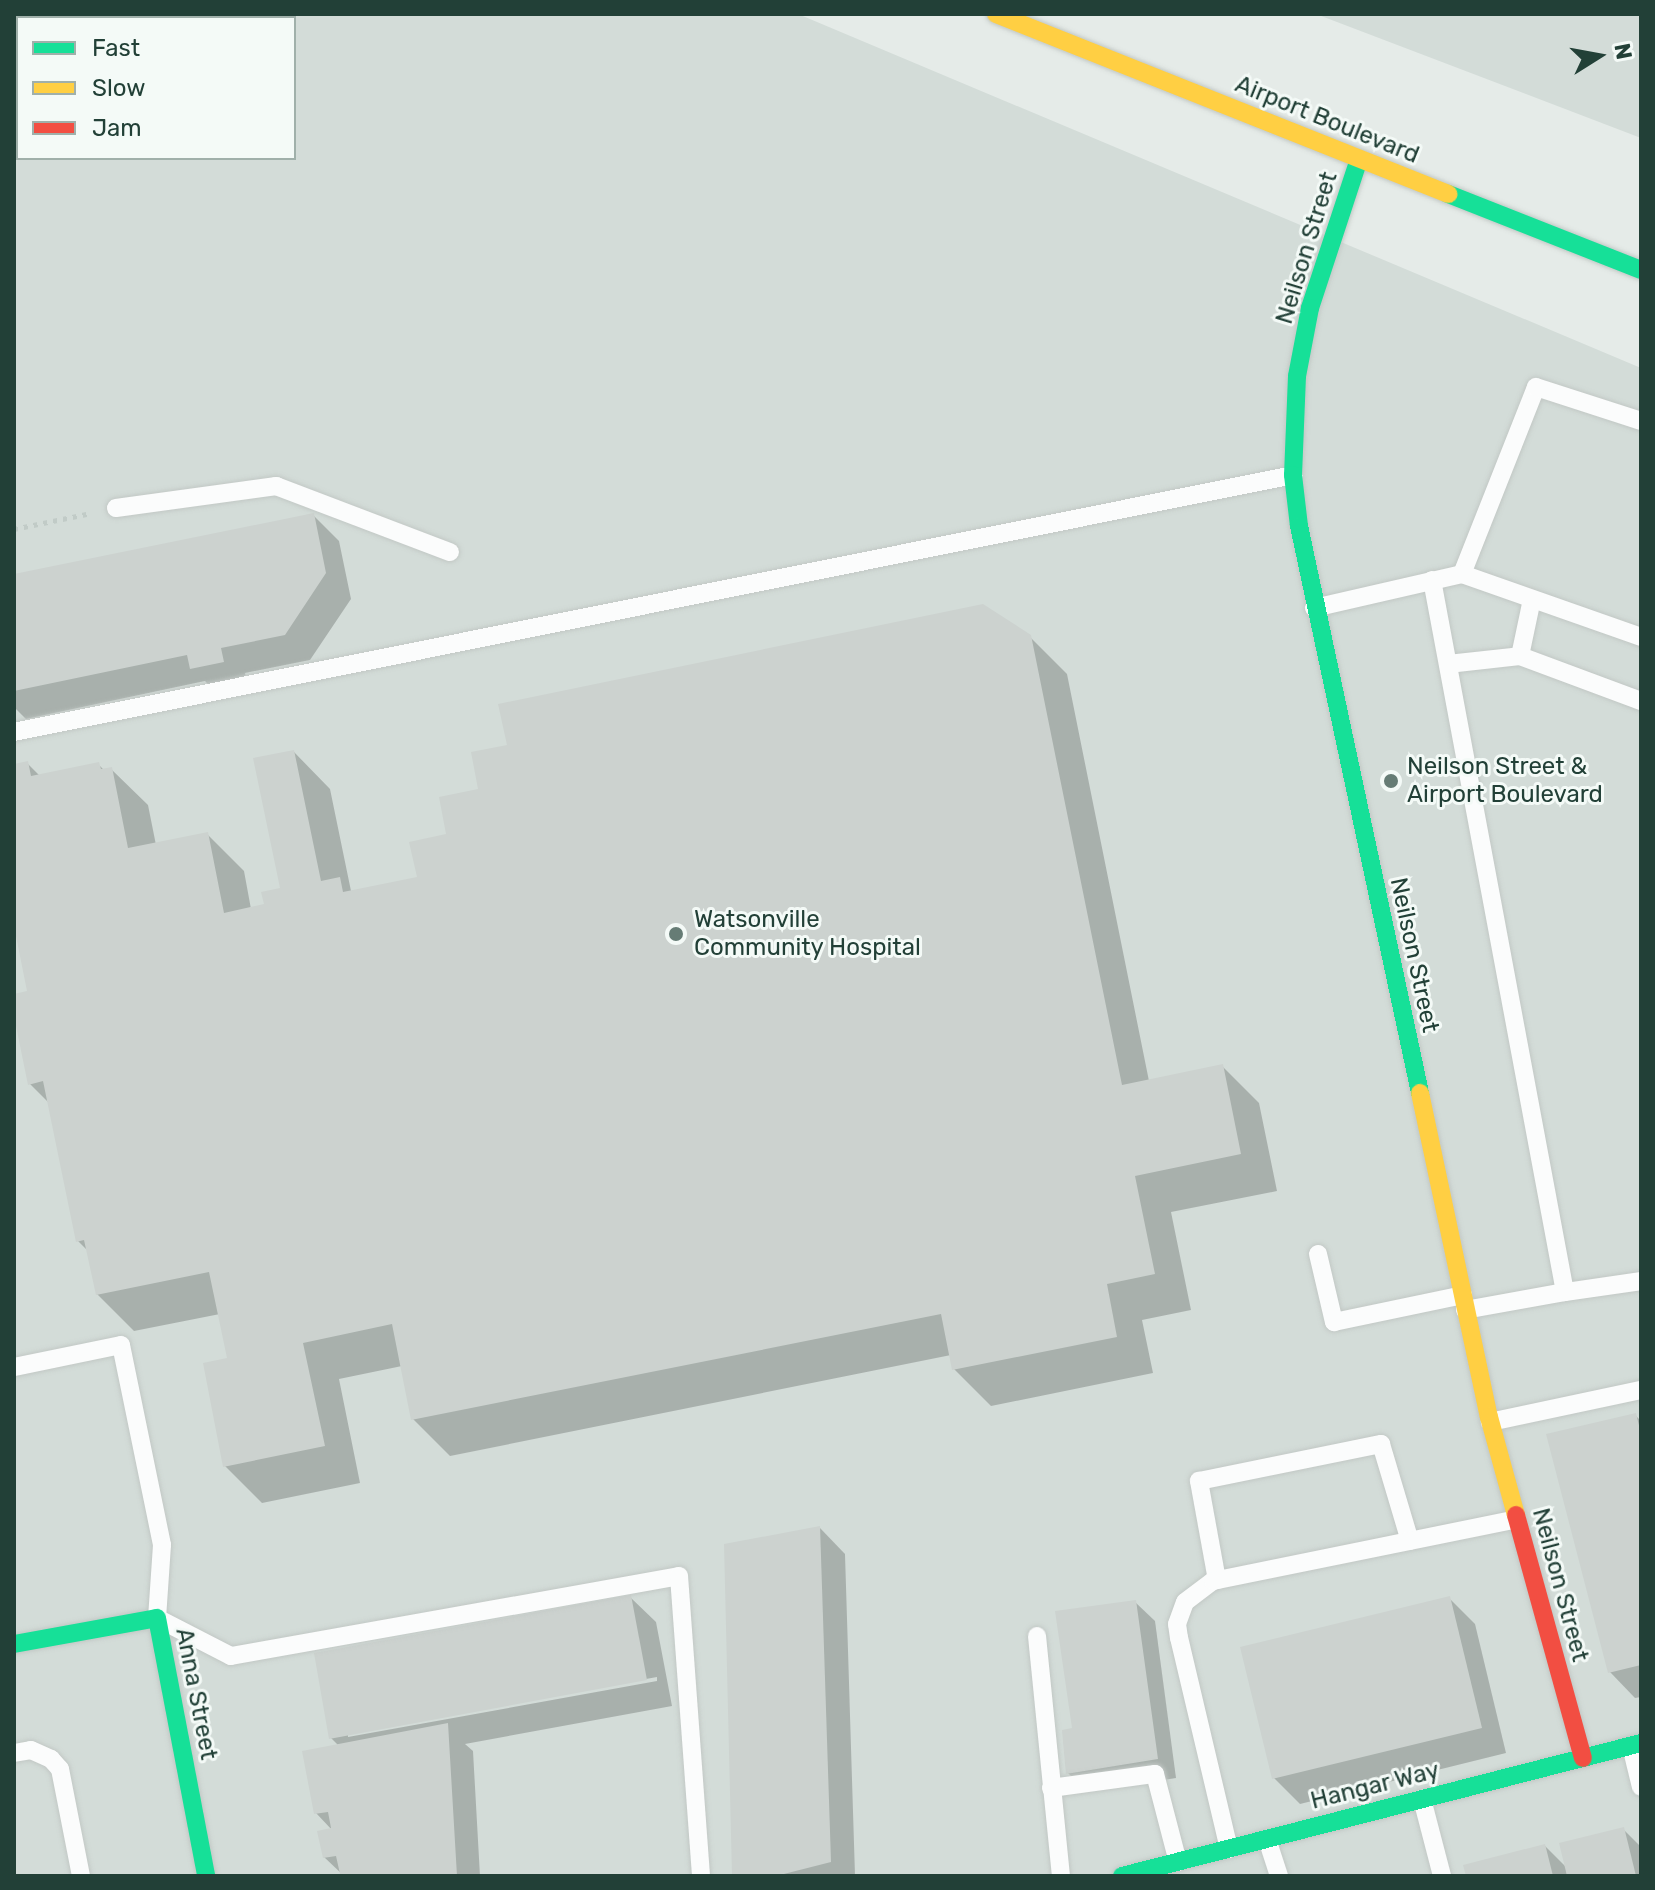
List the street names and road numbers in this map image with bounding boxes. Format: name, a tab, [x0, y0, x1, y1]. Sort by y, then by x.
street label: Airport Boulevard	[1231, 70, 1423, 170]
street label: Neilson Street	[1270, 168, 1344, 328]
street label: Neilson Street	[1384, 875, 1444, 1035]
street label: Neilson Street	[1526, 1505, 1594, 1665]
street label: Anna Street	[169, 1626, 223, 1762]
street label: Hangar Way	[1307, 1756, 1443, 1816]

